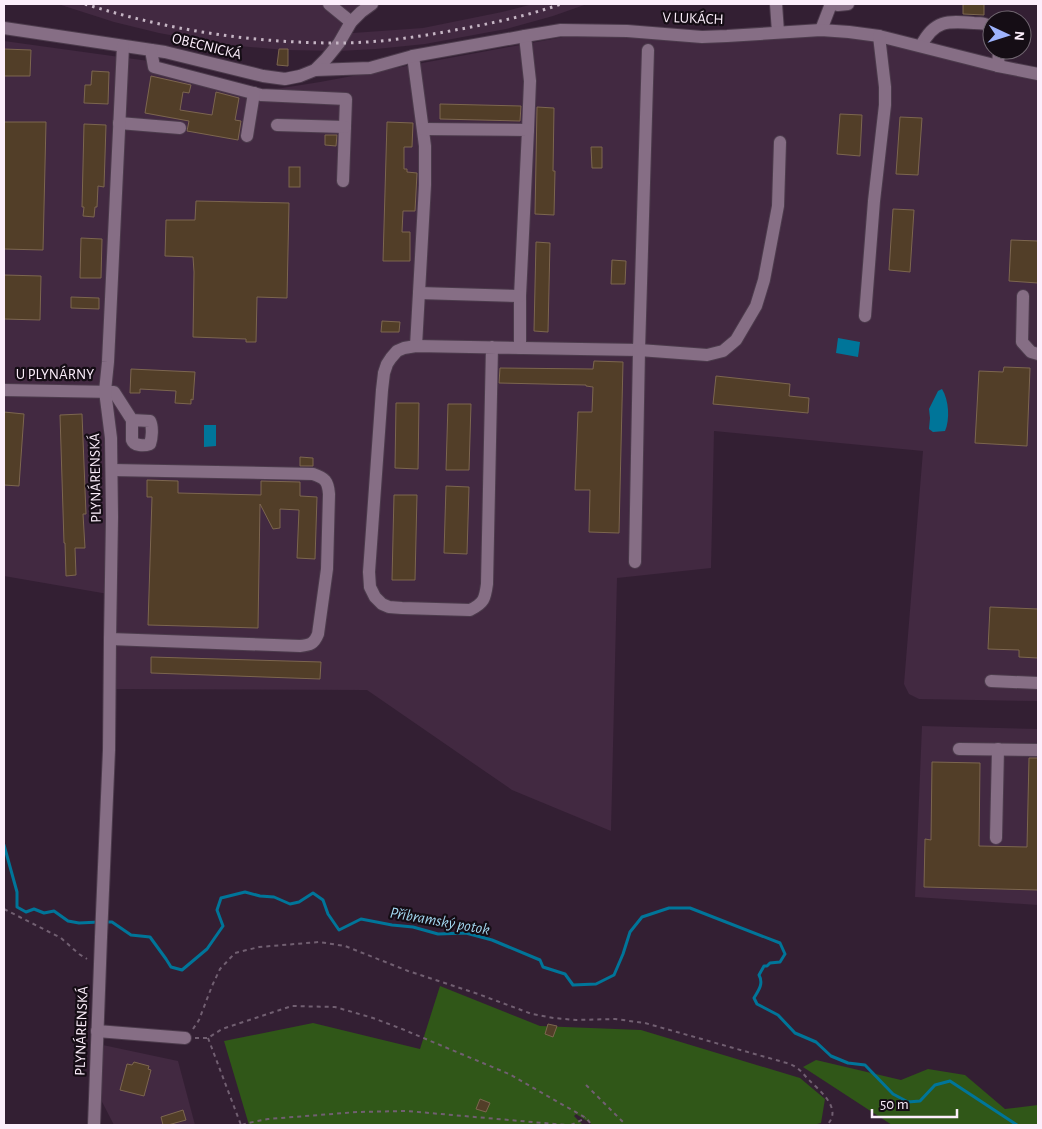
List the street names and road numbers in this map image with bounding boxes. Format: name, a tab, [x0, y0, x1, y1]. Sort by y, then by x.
street label: V LUKÁCH	[662, 8, 724, 27]
street label: OBECNICKÁ	[171, 29, 244, 62]
street label: U PLYNÁRNY	[16, 365, 94, 382]
street label: PLYNÁRENSKÁ	[85, 433, 104, 523]
street label: PLYNÁRENSKÁ	[70, 985, 91, 1076]

